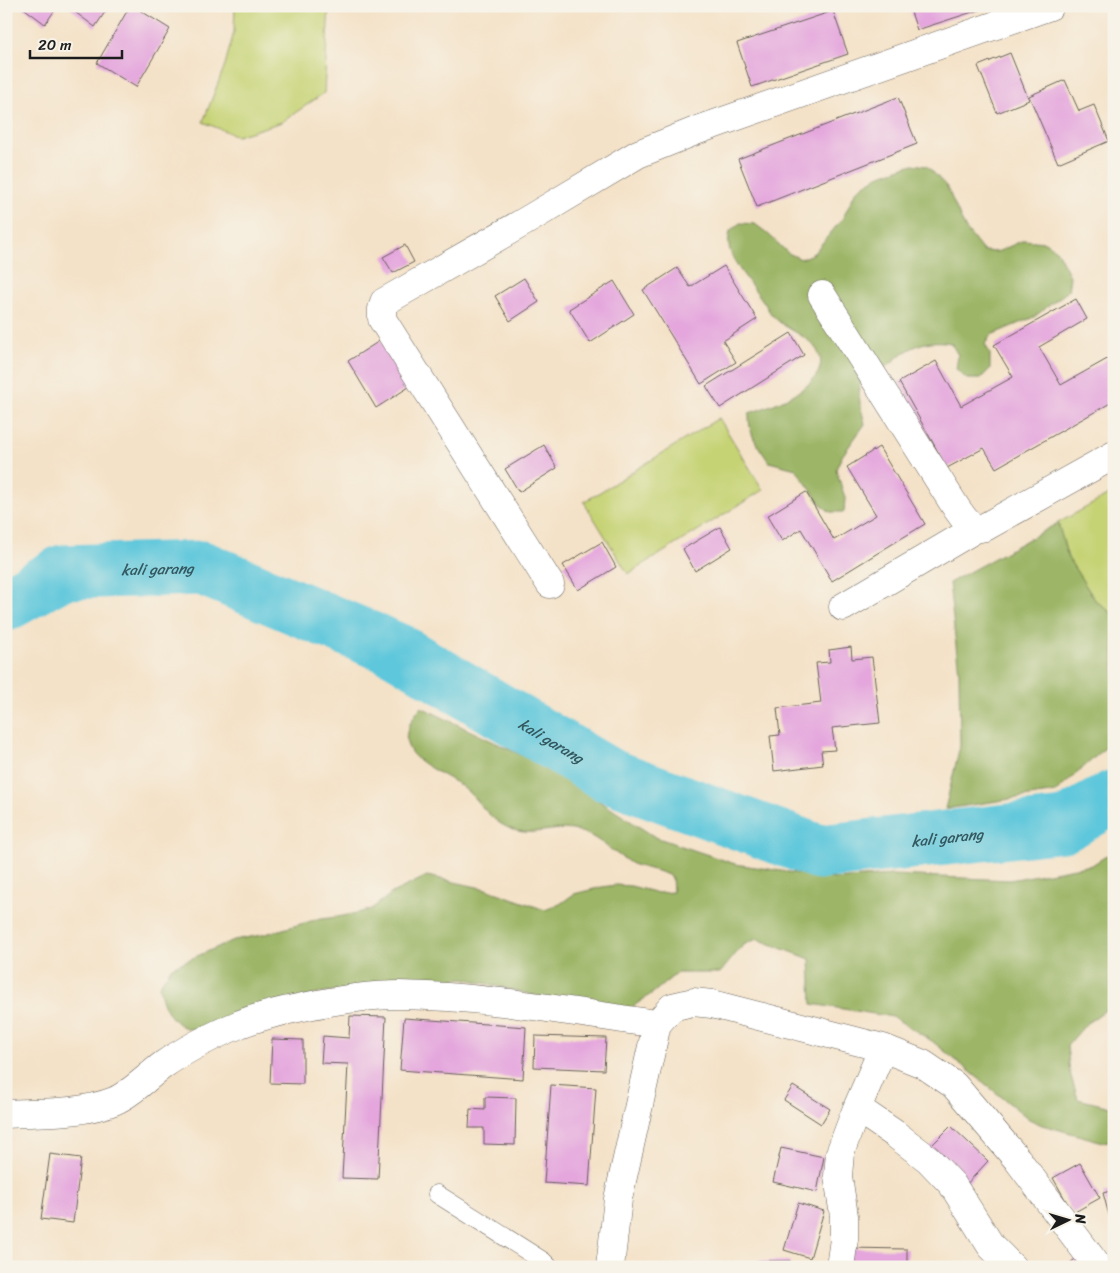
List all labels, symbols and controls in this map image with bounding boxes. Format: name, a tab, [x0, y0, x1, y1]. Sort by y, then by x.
scale bar	[30, 28, 122, 60]
text: 20 m	[38, 32, 72, 58]
water label: kali garang	[120, 555, 196, 583]
water label: kali garang	[512, 711, 590, 772]
water label: kali garang	[909, 821, 986, 855]
north arrow	[1042, 1196, 1092, 1246]
text: N	[1067, 1212, 1093, 1225]

